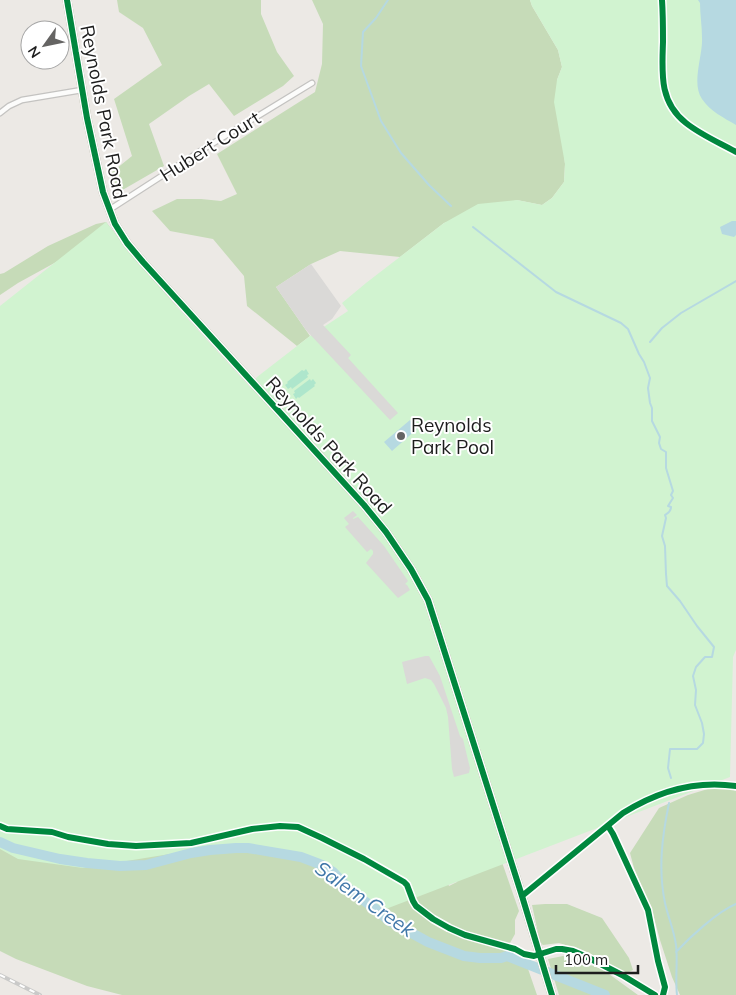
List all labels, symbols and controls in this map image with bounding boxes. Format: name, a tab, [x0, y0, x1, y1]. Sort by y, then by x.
north arrow	[20, 20, 70, 70]
street label: Reynolds Park Road	[75, 23, 133, 201]
text: N	[24, 43, 45, 61]
street label: Hubert Court	[155, 105, 265, 187]
street label: Reynolds Park Road	[261, 371, 397, 519]
place label: Reynolds Park Pool	[411, 413, 494, 459]
marker: Reynolds Park Pool	[395, 430, 407, 442]
water label: Salem Creek	[311, 855, 420, 942]
scale bar	[556, 942, 638, 974]
text: 100 m	[564, 950, 608, 969]

